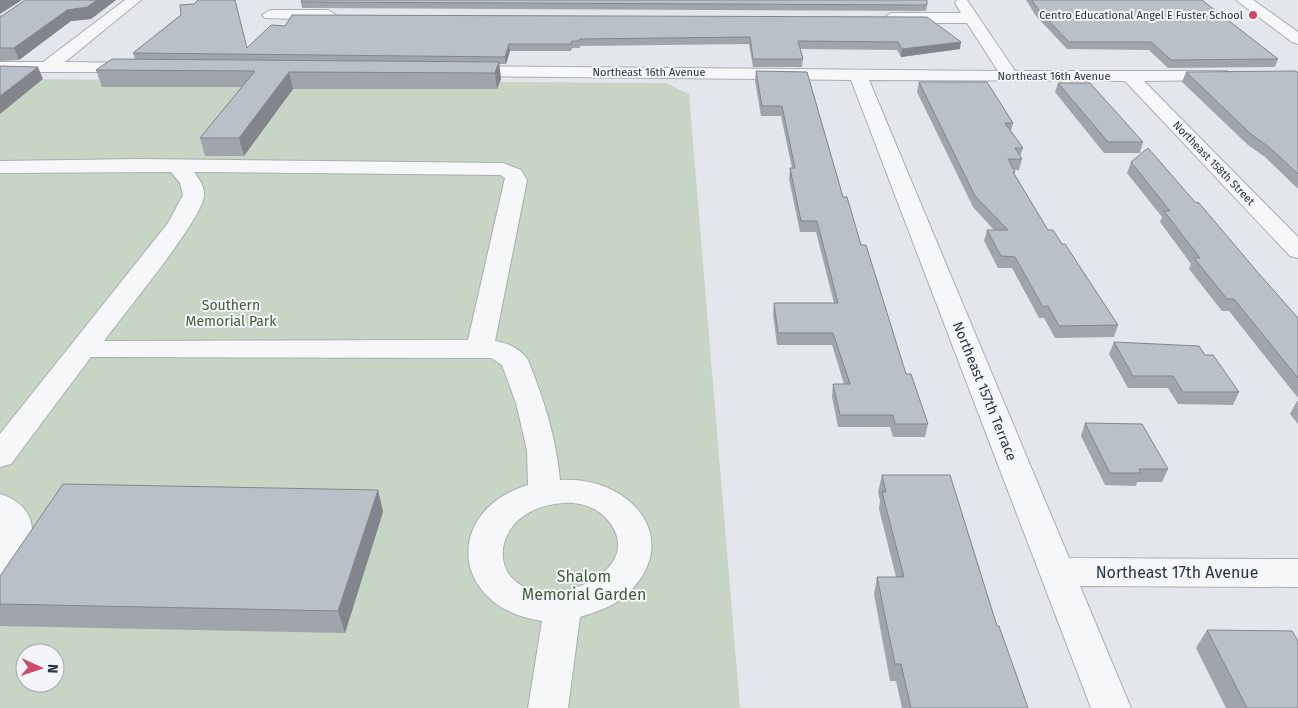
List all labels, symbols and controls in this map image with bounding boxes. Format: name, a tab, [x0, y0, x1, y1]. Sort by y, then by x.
place label: Centro Educational Angel E Fuster School	[1039, 9, 1243, 22]
marker: Centro Educational Angel E Fuster School	[1247, 9, 1259, 21]
street label: Northeast 16th Avenue	[593, 66, 705, 79]
street label: Northeast 16th Avenue	[998, 70, 1110, 83]
street label: Northeast 158th Street	[1170, 119, 1257, 208]
park label: Southern Memorial Park	[186, 297, 277, 330]
street label: Northeast 157th Terrace	[949, 319, 1020, 463]
street label: Northeast 17th Avenue	[1096, 563, 1258, 582]
park label: Shalom Memorial Garden	[522, 567, 646, 604]
north arrow	[15, 643, 65, 693]
text: N	[44, 664, 61, 674]

